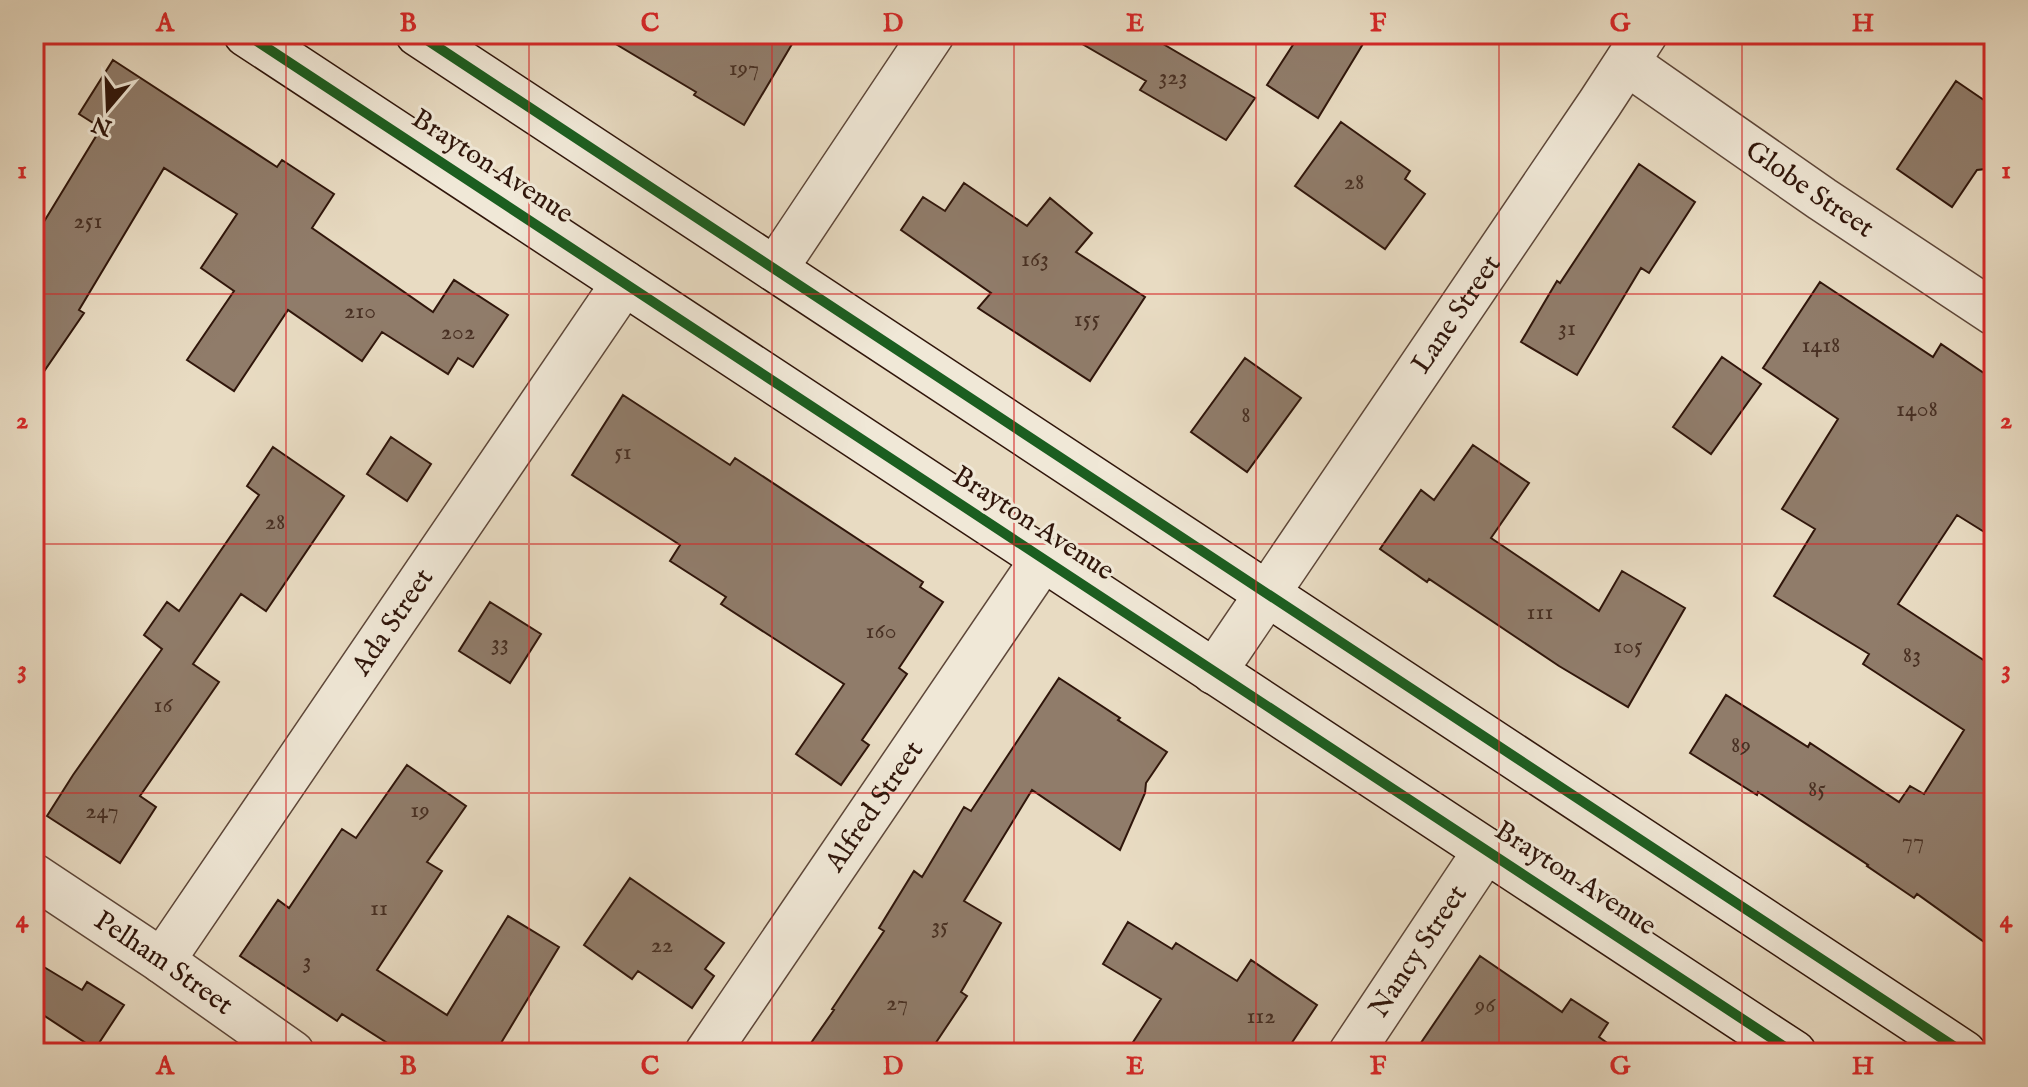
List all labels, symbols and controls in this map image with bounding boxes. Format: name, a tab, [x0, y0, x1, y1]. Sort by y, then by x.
text: A	[155, 7, 175, 40]
text: B	[399, 7, 417, 40]
text: C	[641, 7, 660, 40]
text: D	[883, 7, 904, 40]
text: E	[1126, 7, 1144, 40]
text: F	[1370, 7, 1387, 40]
text: G	[1610, 7, 1631, 40]
text: H	[1852, 7, 1874, 40]
house number: 197	[729, 53, 759, 84]
house number: 323	[1158, 62, 1188, 93]
north arrow	[68, 68, 148, 148]
street label: Brayton Avenue	[405, 102, 579, 232]
text: N	[89, 109, 117, 142]
street label: Globe Street	[1738, 133, 1881, 246]
text: 1	[17, 154, 27, 187]
text: 1	[2001, 154, 2011, 187]
house number: 28	[1344, 167, 1364, 198]
house number: 251	[74, 206, 102, 237]
house number: 163	[1021, 244, 1049, 275]
street label: Lane Street	[1404, 248, 1509, 380]
house number: 210	[344, 296, 376, 327]
house number: 155	[1074, 304, 1100, 335]
house number: 31	[1558, 313, 1576, 344]
house number: 202	[441, 317, 475, 348]
house number: 1418	[1801, 330, 1841, 361]
house number: 1408	[1896, 394, 1938, 425]
house number: 8	[1241, 400, 1251, 431]
text: 2	[16, 404, 28, 437]
text: 2	[2000, 404, 2012, 437]
house number: 51	[614, 437, 632, 468]
street label: Brayton Avenue	[946, 459, 1120, 589]
house number: 28	[265, 507, 285, 538]
street label: Ada Street	[344, 562, 442, 683]
house number: 111	[1527, 597, 1553, 628]
house number: 160	[866, 616, 896, 647]
house number: 33	[491, 628, 509, 659]
house number: 105	[1613, 631, 1643, 662]
house number: 83	[1903, 640, 1921, 671]
text: 3	[17, 653, 27, 686]
text: 3	[2001, 653, 2011, 686]
house number: 16	[153, 690, 173, 721]
house number: 89	[1731, 730, 1751, 761]
street label: Alfred Street	[817, 734, 932, 880]
house number: 85	[1808, 774, 1826, 805]
house number: 19	[410, 795, 430, 826]
house number: 247	[85, 796, 119, 827]
street label: Brayton Avenue	[1488, 814, 1662, 944]
house number: 77	[1902, 826, 1924, 857]
street label: Nancy Street	[1362, 878, 1475, 1024]
house number: 11	[370, 893, 388, 924]
text: 4	[16, 903, 30, 936]
street label: Pelham Street	[87, 903, 240, 1023]
text: 4	[2000, 903, 2014, 936]
house number: 35	[931, 911, 949, 942]
house number: 22	[651, 930, 673, 961]
house number: 3	[303, 946, 311, 977]
house number: 27	[886, 988, 908, 1019]
house number: 96	[1474, 990, 1496, 1021]
house number: 112	[1246, 1001, 1276, 1032]
text: A	[155, 1050, 175, 1083]
text: B	[399, 1050, 417, 1083]
text: C	[641, 1050, 660, 1083]
text: D	[883, 1050, 904, 1083]
text: E	[1126, 1050, 1144, 1083]
text: F	[1370, 1050, 1387, 1083]
text: G	[1610, 1050, 1631, 1083]
text: H	[1852, 1050, 1874, 1083]

